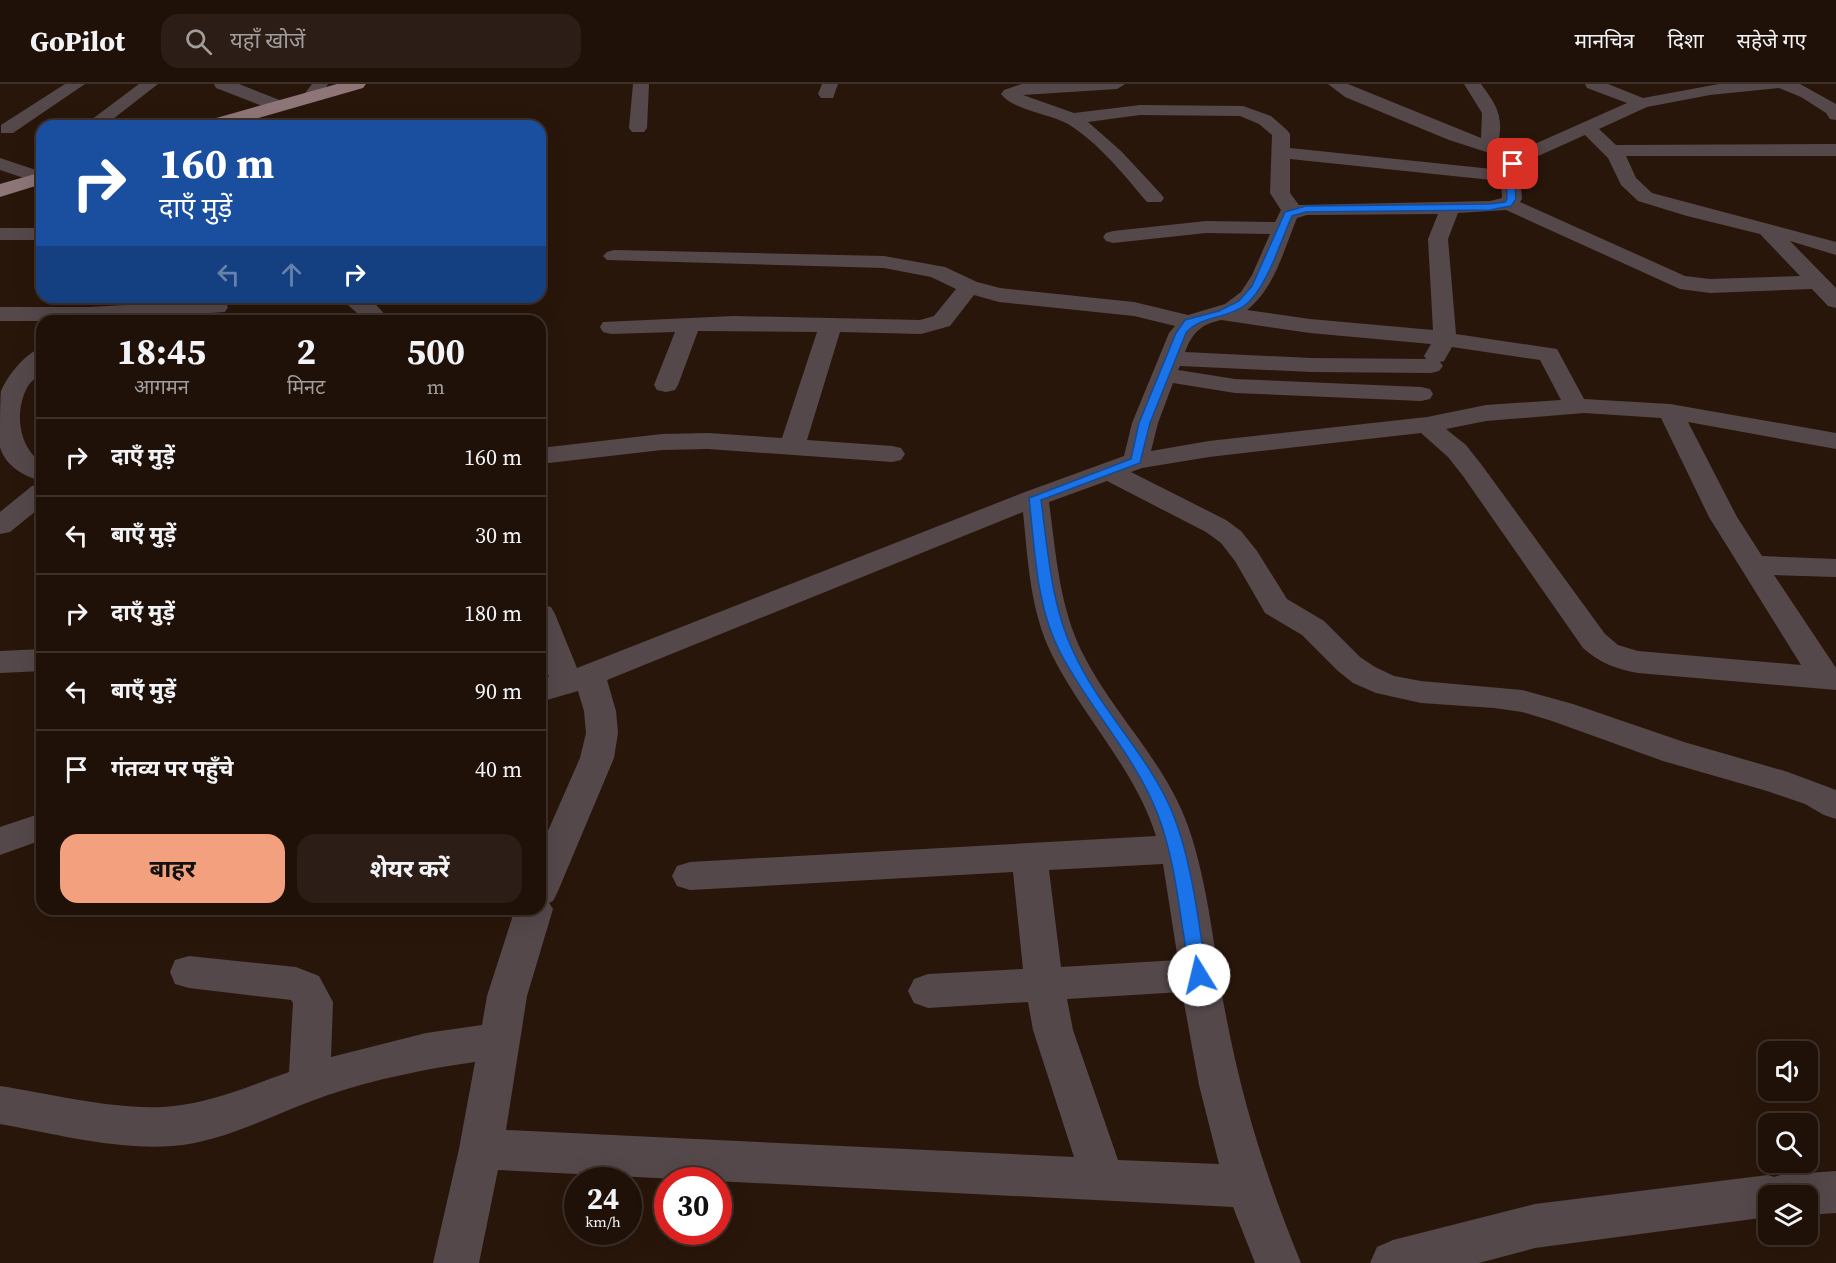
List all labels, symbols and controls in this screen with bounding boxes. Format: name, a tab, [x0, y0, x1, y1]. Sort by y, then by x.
search box	[161, 14, 581, 68]
text: GoPilot	[30, 22, 125, 60]
icon: search	[182, 25, 215, 58]
text: यहाँ खोजें	[230, 25, 305, 55]
text: मानचित्र	[1574, 26, 1634, 55]
text: दिशा	[1667, 26, 1704, 55]
text: सहेजे गए	[1737, 26, 1806, 55]
text: 160 m	[159, 134, 274, 192]
pin	[1487, 138, 1538, 189]
icon: right	[60, 144, 138, 222]
icon: arrive	[1496, 147, 1529, 180]
text: दाएँ मुड़ें	[159, 189, 232, 226]
icon: left	[212, 258, 245, 291]
icon: ahead	[275, 258, 308, 291]
icon: right	[338, 258, 371, 291]
text: 18:45	[117, 327, 206, 376]
text: 2	[296, 327, 316, 376]
text: 500	[406, 327, 465, 376]
text: आगमन	[134, 373, 189, 401]
text: मिनट	[287, 373, 325, 401]
text: m	[427, 373, 445, 401]
icon: right	[60, 441, 93, 474]
text: दाएँ मुड़ें	[111, 441, 175, 471]
text: 160 m	[464, 442, 522, 472]
icon: left	[60, 519, 93, 552]
text: बाएँ मुड़ें	[111, 519, 176, 549]
text: 30 m	[475, 520, 522, 550]
icon: right	[60, 597, 93, 630]
text: दाएँ मुड़ें	[111, 597, 175, 627]
text: 180 m	[464, 598, 522, 628]
icon: left	[60, 675, 93, 708]
text: बाएँ मुड़ें	[111, 675, 176, 705]
text: 90 m	[475, 676, 522, 706]
icon: arrive	[60, 753, 93, 786]
text: गंतव्य पर पहुँचे	[111, 753, 234, 783]
text: 40 m	[475, 754, 522, 784]
button: बाहर	[60, 834, 285, 903]
button: शेयर करें	[297, 834, 522, 903]
position arrow	[1167, 943, 1231, 1007]
map controls	[1758, 1041, 1818, 1245]
button: sound	[1758, 1041, 1818, 1101]
button: search	[1758, 1113, 1818, 1173]
speed limit sign: 30	[654, 1167, 732, 1245]
text: 24	[587, 1178, 619, 1219]
button: layers	[1758, 1185, 1818, 1245]
text: km/h	[585, 1211, 621, 1232]

